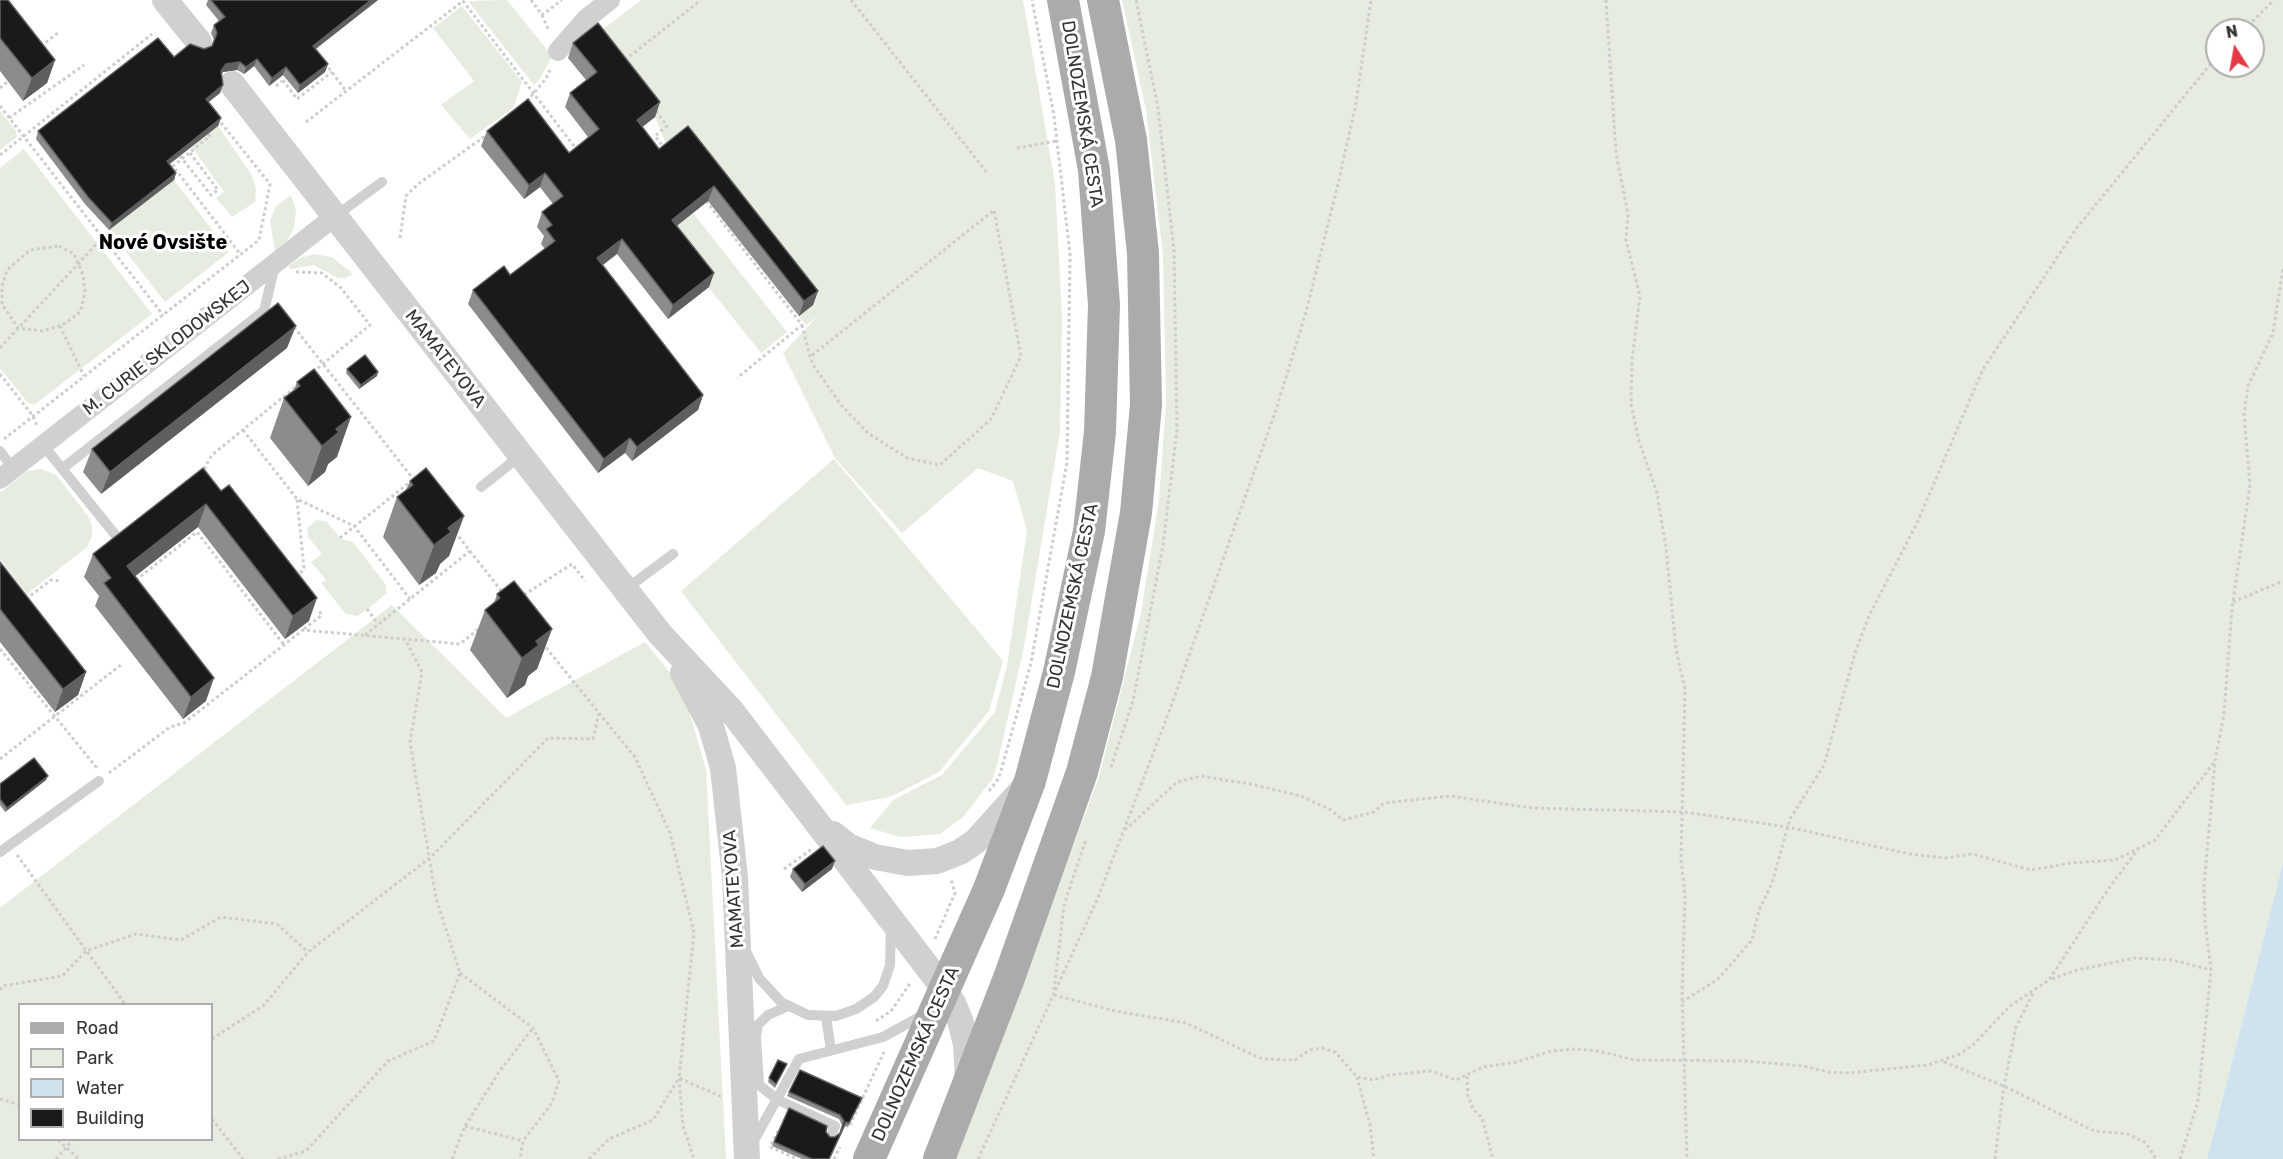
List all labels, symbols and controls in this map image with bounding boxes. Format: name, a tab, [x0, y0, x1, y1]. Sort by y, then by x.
north arrow	[2205, 18, 2265, 78]
street label: DOLNOZEMSKÁ CESTA	[1057, 19, 1107, 209]
text: N	[2224, 21, 2239, 42]
district label: Nové Ovsište	[99, 231, 227, 255]
street label: M. CURIE SKLODOWSKEJ	[79, 276, 255, 420]
street label: MAMATEYOVA	[400, 306, 490, 412]
street label: DOLNOZEMSKÁ CESTA	[1043, 501, 1103, 691]
street label: MAMATEYOVA	[719, 829, 749, 949]
street label: DOLNOZEMSKÁ CESTA	[868, 963, 964, 1145]
legend	[18, 1003, 213, 1141]
text: Road	[76, 1017, 119, 1039]
text: Park	[76, 1047, 113, 1069]
text: Water	[76, 1077, 124, 1099]
text: Building	[76, 1107, 144, 1129]

